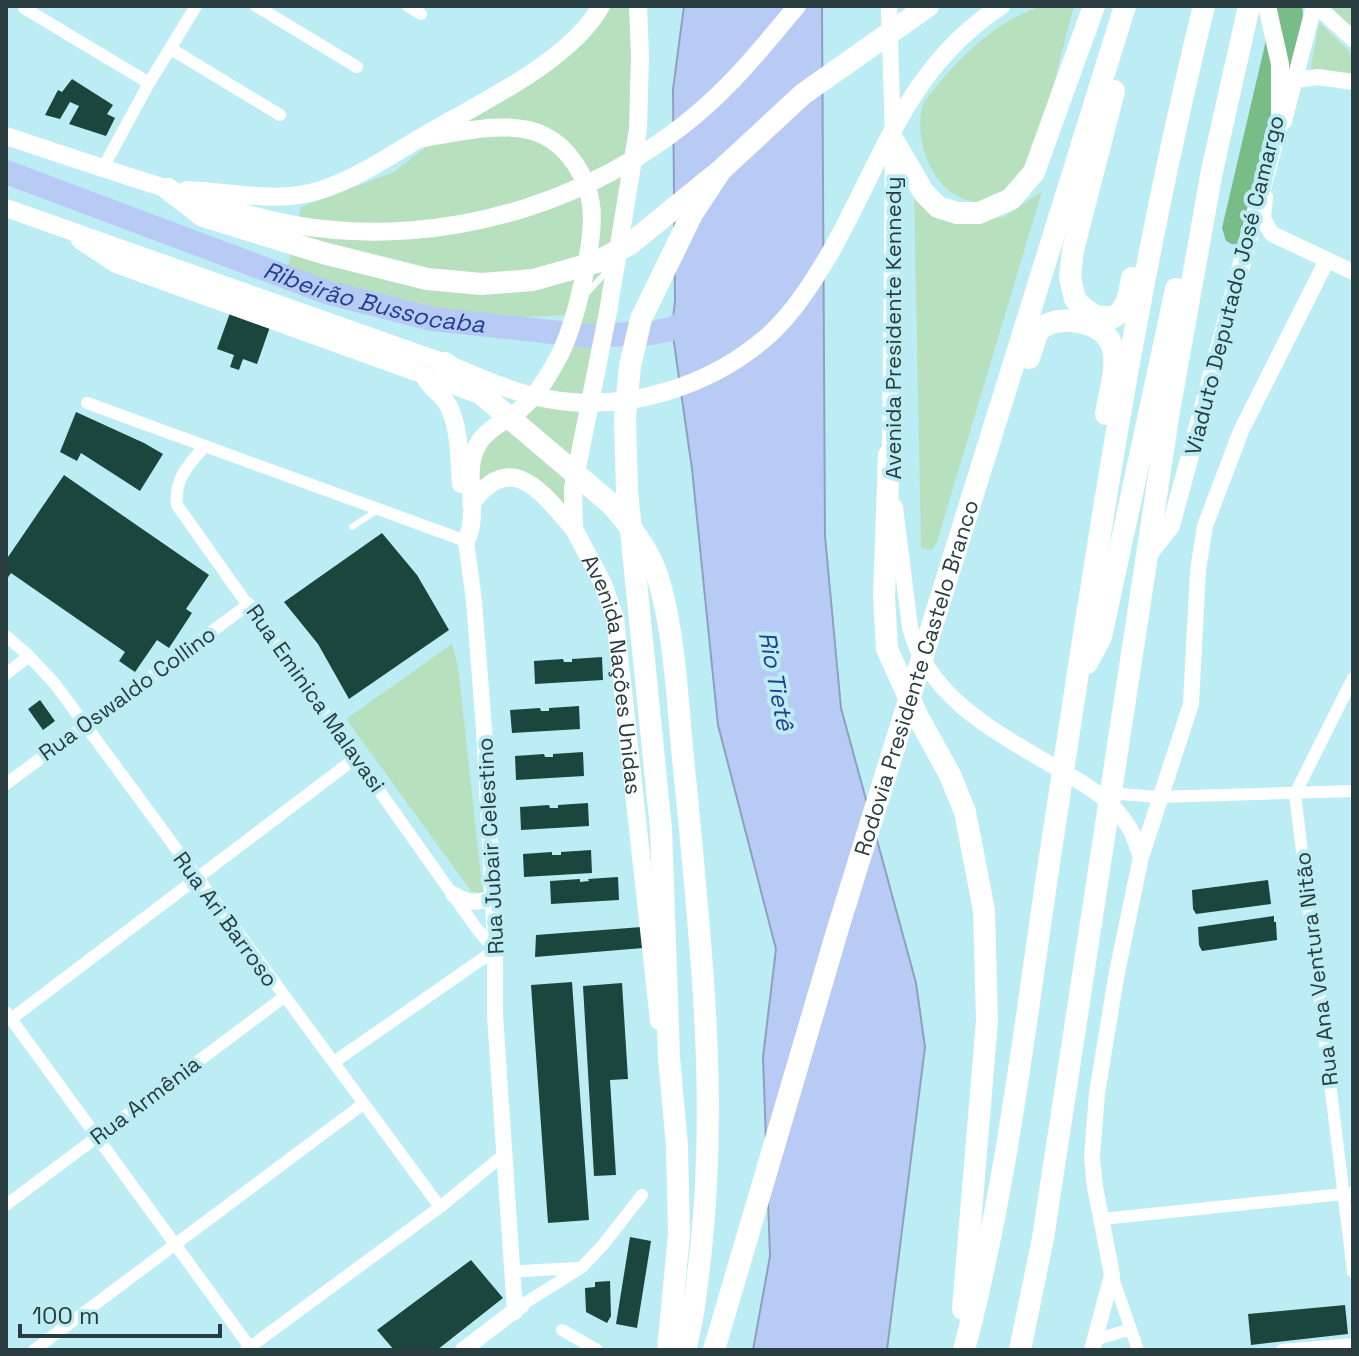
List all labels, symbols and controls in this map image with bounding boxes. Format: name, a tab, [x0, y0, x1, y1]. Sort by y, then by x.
street label: Viaduto Deputado José Camargo	[1178, 112, 1290, 458]
street label: Avenida Presidente Kennedy	[879, 177, 907, 479]
water label: Ribeirão Bussocaba	[259, 254, 486, 340]
street label: Rodovia Presidente Castelo Branco	[847, 496, 984, 859]
street label: Avenida Nações Unidas	[576, 549, 648, 796]
street label: Rua Eminica Malavasi	[241, 599, 391, 797]
street label: Rua Oswaldo Collino	[33, 619, 221, 767]
water label: Rio Tietê	[752, 629, 801, 734]
street label: Rua Jubair Celestino	[470, 737, 510, 955]
street label: Rua Ari Barroso	[167, 846, 285, 992]
street label: Rua Ana Ventura Nitão	[1288, 850, 1344, 1088]
street label: Rua Armênia	[84, 1049, 206, 1151]
scale bar	[20, 1288, 220, 1338]
text: 100 m	[32, 1300, 100, 1331]

